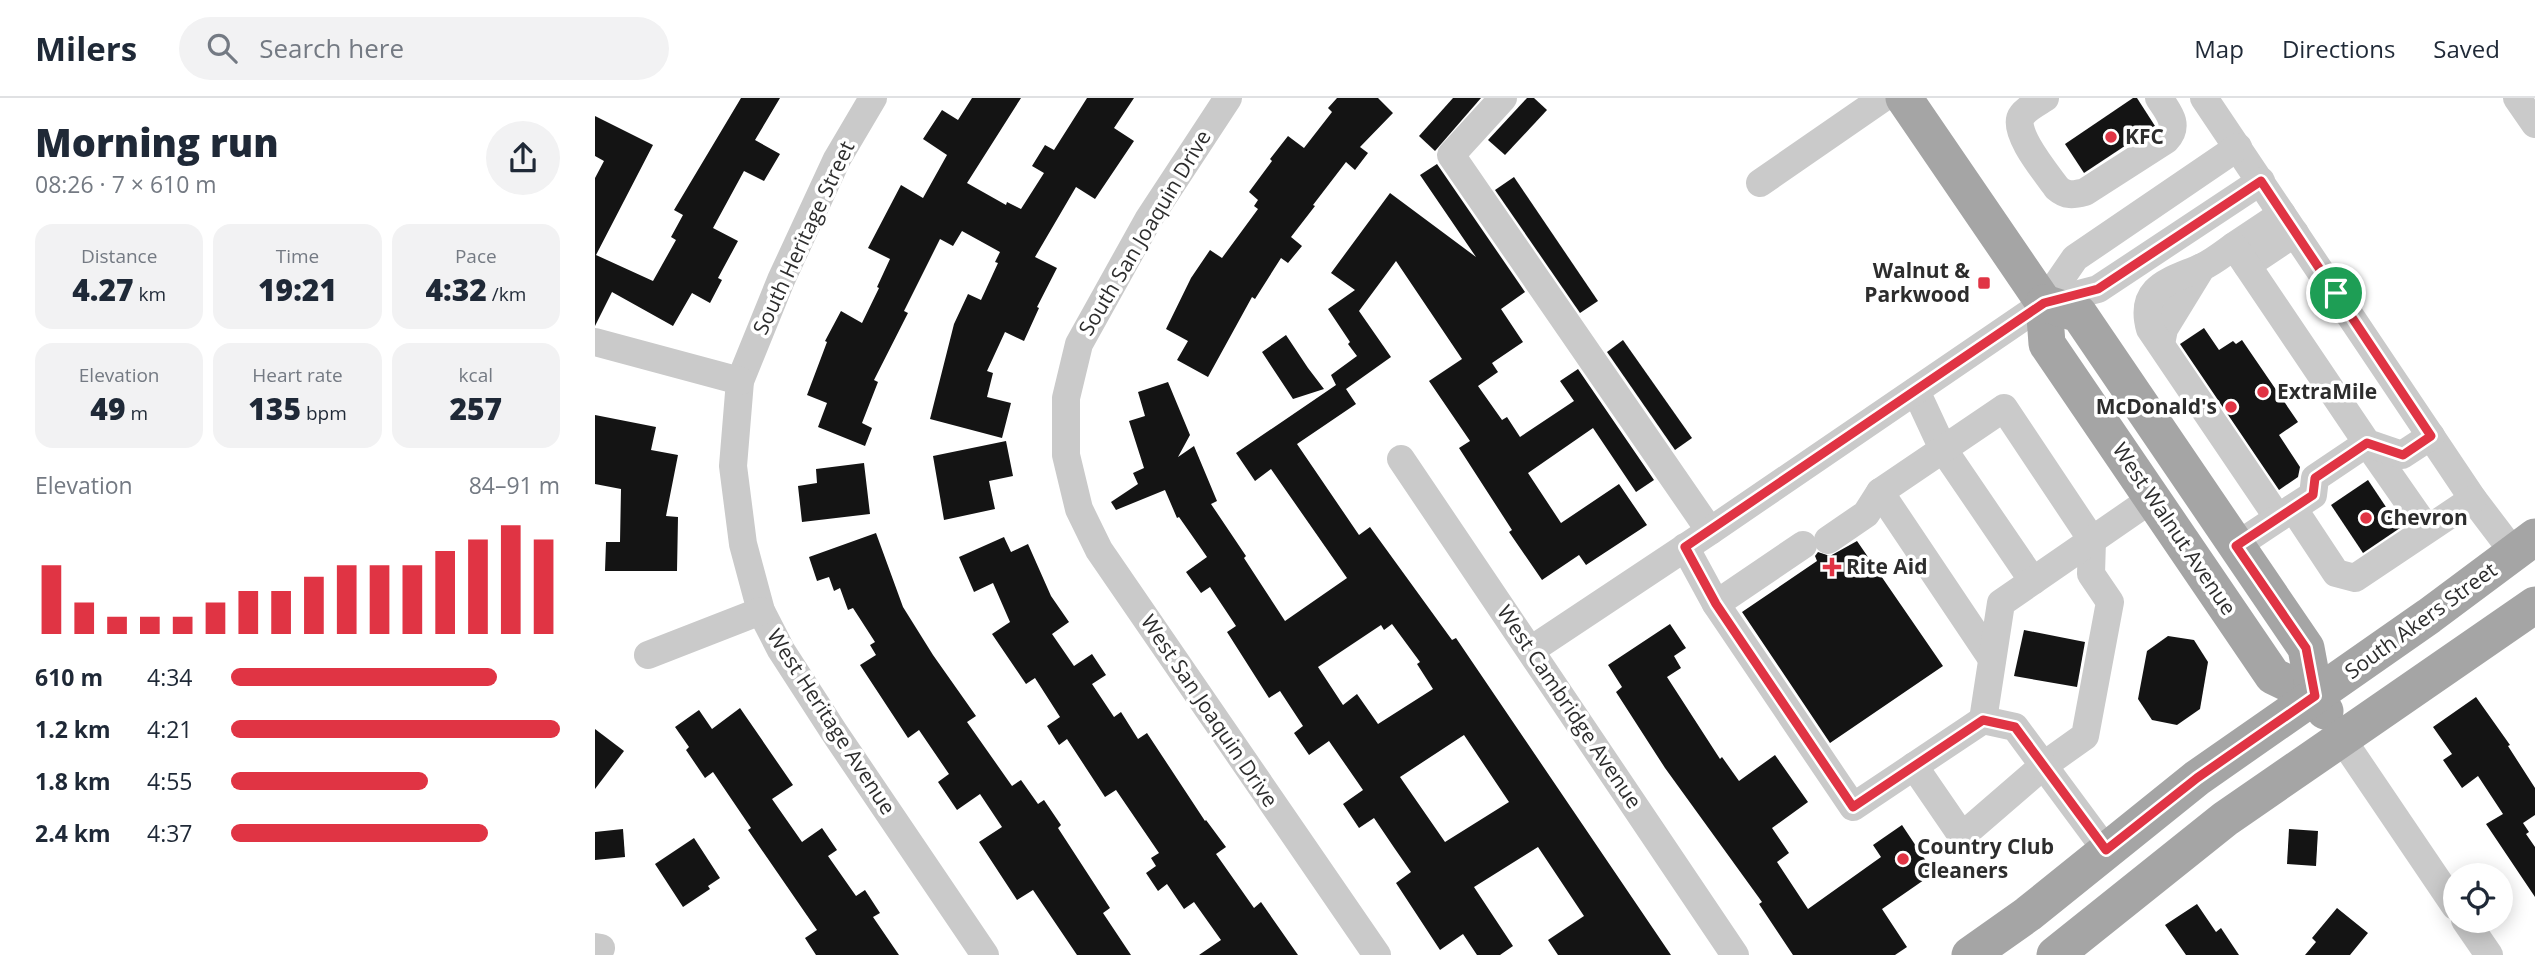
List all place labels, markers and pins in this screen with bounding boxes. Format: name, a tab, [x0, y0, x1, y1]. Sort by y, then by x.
place label: KFC	[2125, 122, 2164, 150]
marker: KFC	[2103, 129, 2119, 145]
place label: Walnut & Parkwood	[1864, 256, 1970, 308]
pin	[2306, 263, 2366, 323]
marker: Walnut & Parkwood	[1976, 275, 1992, 291]
place label: ExtraMile	[2277, 377, 2377, 405]
marker: ExtraMile	[2255, 384, 2271, 400]
place label: McDonald's	[2096, 392, 2217, 420]
marker: McDonald's	[2223, 399, 2239, 415]
place label: Chevron	[2380, 503, 2468, 531]
marker: Chevron	[2358, 510, 2374, 526]
place label: Rite Aid	[1846, 552, 1927, 580]
marker: Rite Aid	[1824, 559, 1840, 575]
place label: Country Club Cleaners	[1917, 832, 2054, 884]
marker: Country Club Cleaners	[1895, 851, 1911, 867]

